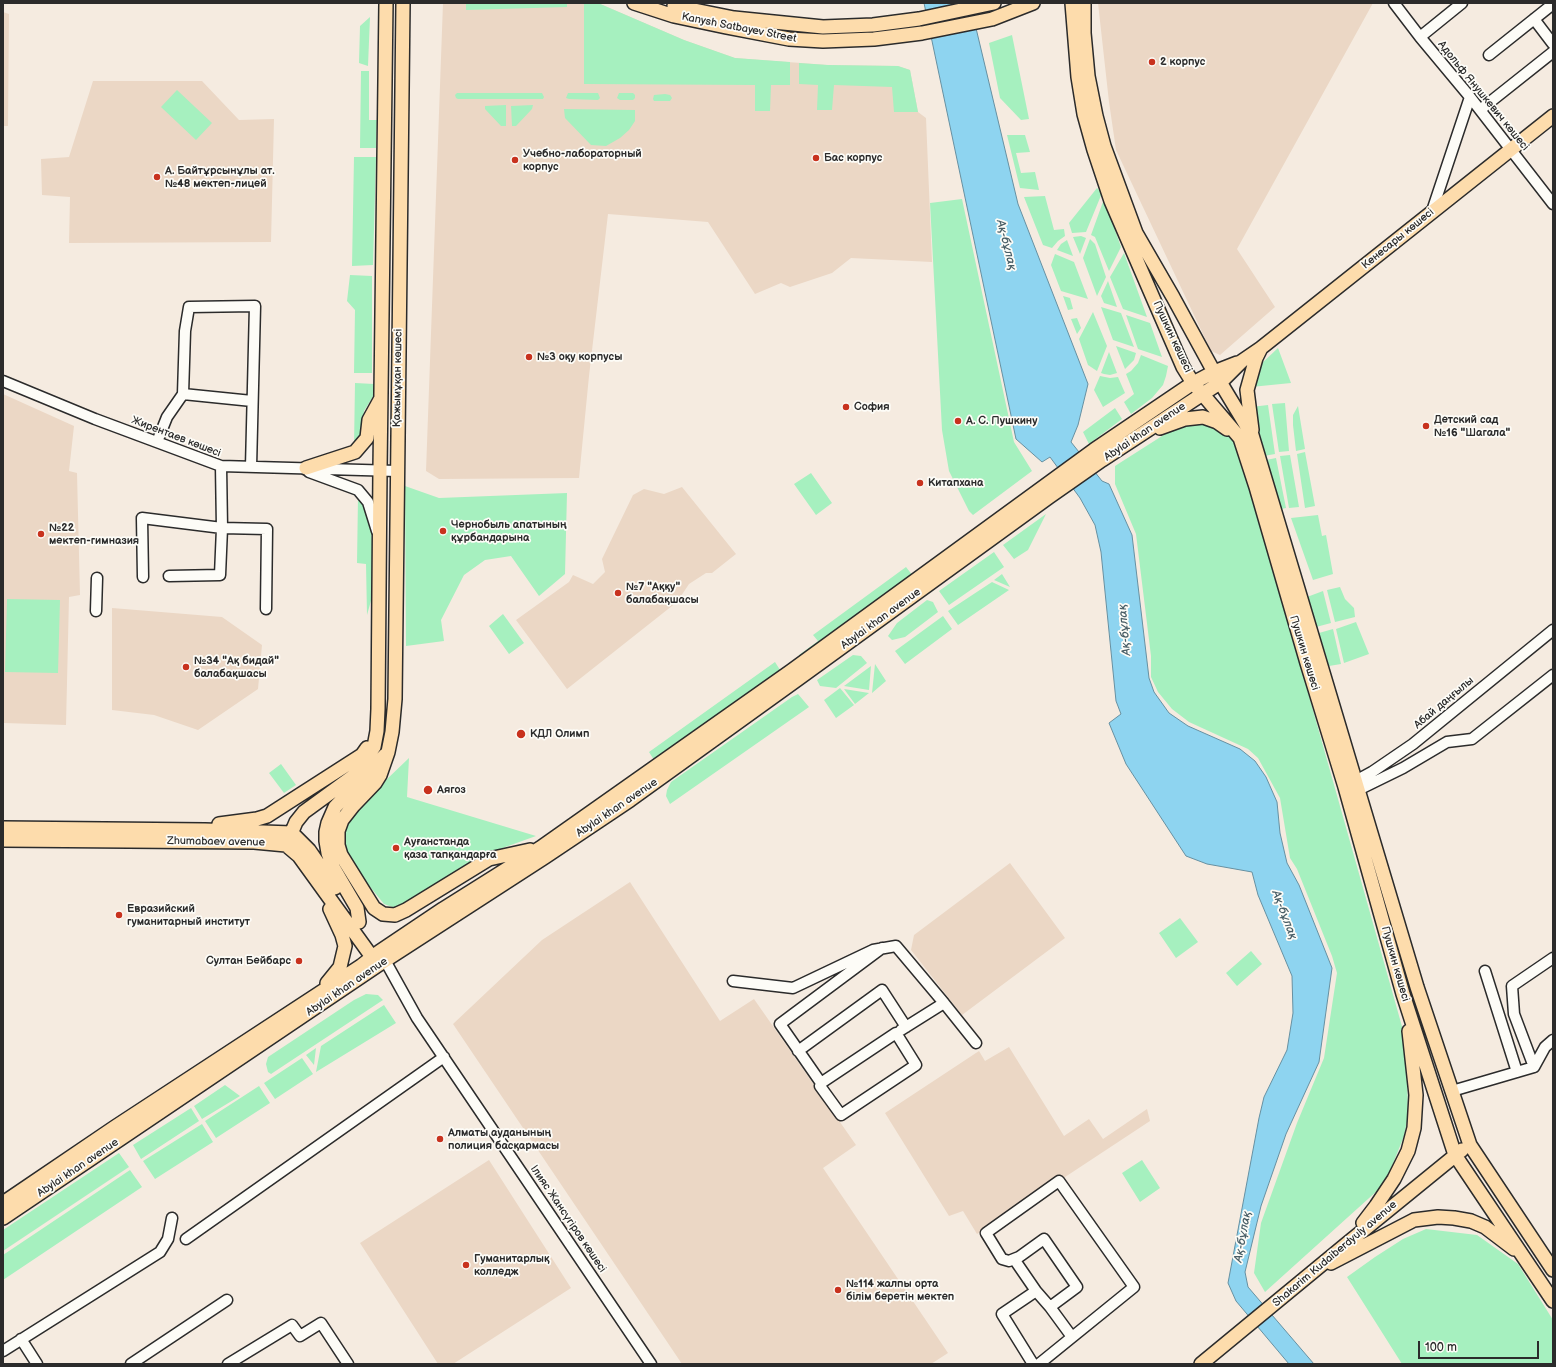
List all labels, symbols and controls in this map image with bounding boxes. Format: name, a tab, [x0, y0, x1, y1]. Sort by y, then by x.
street label: Kanysh Satbayev Street	[680, 10, 798, 46]
street label: Адольф Янушкевич көшесі	[1435, 38, 1531, 154]
place label: 2 корпус	[1160, 55, 1205, 69]
marker: 2 корпус	[1147, 57, 1157, 67]
place label: Учебно-лабораторный корпус	[523, 147, 642, 173]
place label: Бас корпус	[824, 151, 882, 165]
marker: Бас корпус	[811, 153, 821, 163]
marker: Учебно-лабораторный корпус	[510, 155, 520, 165]
place label: А. Байтұрсынұлы ат. №48 мектеп-лицей	[165, 164, 275, 190]
marker: А. Байтұрсынұлы ат. №48 мектеп-лицей	[152, 172, 162, 182]
street label: Кенесары көшесі	[1359, 206, 1437, 272]
water label: Ақ-бұлақ	[993, 218, 1019, 272]
street label: Пушкин көшесі	[1150, 299, 1194, 375]
street label: Қажымұқан көшесі	[391, 329, 405, 427]
place label: №3 оқу корпусы	[537, 350, 622, 364]
marker: №3 оқу корпусы	[524, 352, 534, 362]
place label: София	[854, 400, 890, 414]
street label: Abylai khan avenue	[1102, 400, 1188, 464]
marker: София	[841, 402, 851, 412]
place label: Детский сад №16 "Шагала"	[1434, 413, 1510, 439]
street label: Жирентаев көшесі	[129, 414, 223, 460]
place label: А. С. Пушкину	[966, 414, 1037, 428]
marker: А. С. Пушкину	[953, 416, 963, 426]
marker: Детский сад №16 "Шагала"	[1421, 421, 1431, 431]
place label: Китапхана	[928, 476, 983, 490]
marker: Китапхана	[915, 478, 925, 488]
place label: Чернобыль апатының құрбандарына	[451, 518, 567, 544]
place label: №22 мектеп-гимназия	[49, 521, 139, 547]
marker: Чернобыль апатының құрбандарына	[438, 526, 448, 536]
marker: №22 мектеп-гимназия	[36, 529, 46, 539]
place label: №7 "Аққу" балабақшасы	[626, 580, 699, 606]
street label: Abylai khan avenue	[839, 586, 923, 652]
marker: №7 "Аққу" балабақшасы	[613, 588, 623, 598]
water label: Ақ-бұлақ	[1116, 604, 1134, 656]
street label: Пушкин көшесі	[1286, 614, 1322, 692]
place label: №34 "Ақ бидай" балабақшасы	[194, 654, 279, 680]
marker: №34 "Ақ бидай" балабақшасы	[181, 662, 191, 672]
street label: Абай даңғылы	[1411, 674, 1477, 732]
place label: КДЛ Олимп	[530, 727, 589, 741]
marker: КДЛ Олимп	[515, 728, 527, 740]
street label: Abylai khan avenue	[574, 776, 660, 840]
place label: Аягоз	[437, 783, 466, 797]
marker: Аягоз	[422, 784, 434, 796]
street label: Zhumabaev avenue	[167, 835, 265, 849]
place label: Ауғанстанда қаза тапқандарға	[404, 835, 496, 861]
marker: Ауғанстанда қаза тапқандарға	[391, 843, 401, 853]
water label: Ақ-бұлақ	[1268, 888, 1300, 942]
place label: Евразийский гуманитарный институт	[127, 902, 250, 928]
marker: Евразийский гуманитарный институт	[114, 910, 124, 920]
street label: Пушкин көшесі	[1378, 925, 1412, 1003]
place label: Султан Бейбарс	[206, 954, 291, 968]
street label: Abylai khan avenue	[304, 955, 390, 1019]
marker: Султан Бейбарс	[294, 956, 304, 966]
place label: Алматы ауданының полиция басқармасы	[448, 1126, 559, 1152]
marker: Алматы ауданының полиция басқармасы	[435, 1134, 445, 1144]
street label: Abylai khan avenue	[35, 1136, 121, 1200]
street label: Ілияс Жансүгіров көшесі	[527, 1163, 609, 1275]
street label: Shakarim Kudaiberdyuly avenue	[1270, 1198, 1400, 1310]
water label: Ақ-бұлақ	[1231, 1210, 1255, 1264]
place label: Гуманитарлық колледж	[474, 1252, 550, 1278]
marker: Гуманитарлық колледж	[461, 1260, 471, 1270]
place label: №114 жалпы орта білім беретін мектеп	[846, 1277, 954, 1303]
marker: №114 жалпы орта білім беретін мектеп	[833, 1285, 843, 1295]
scale bar	[1420, 1333, 1541, 1359]
text: 100 m	[1425, 1340, 1457, 1355]

